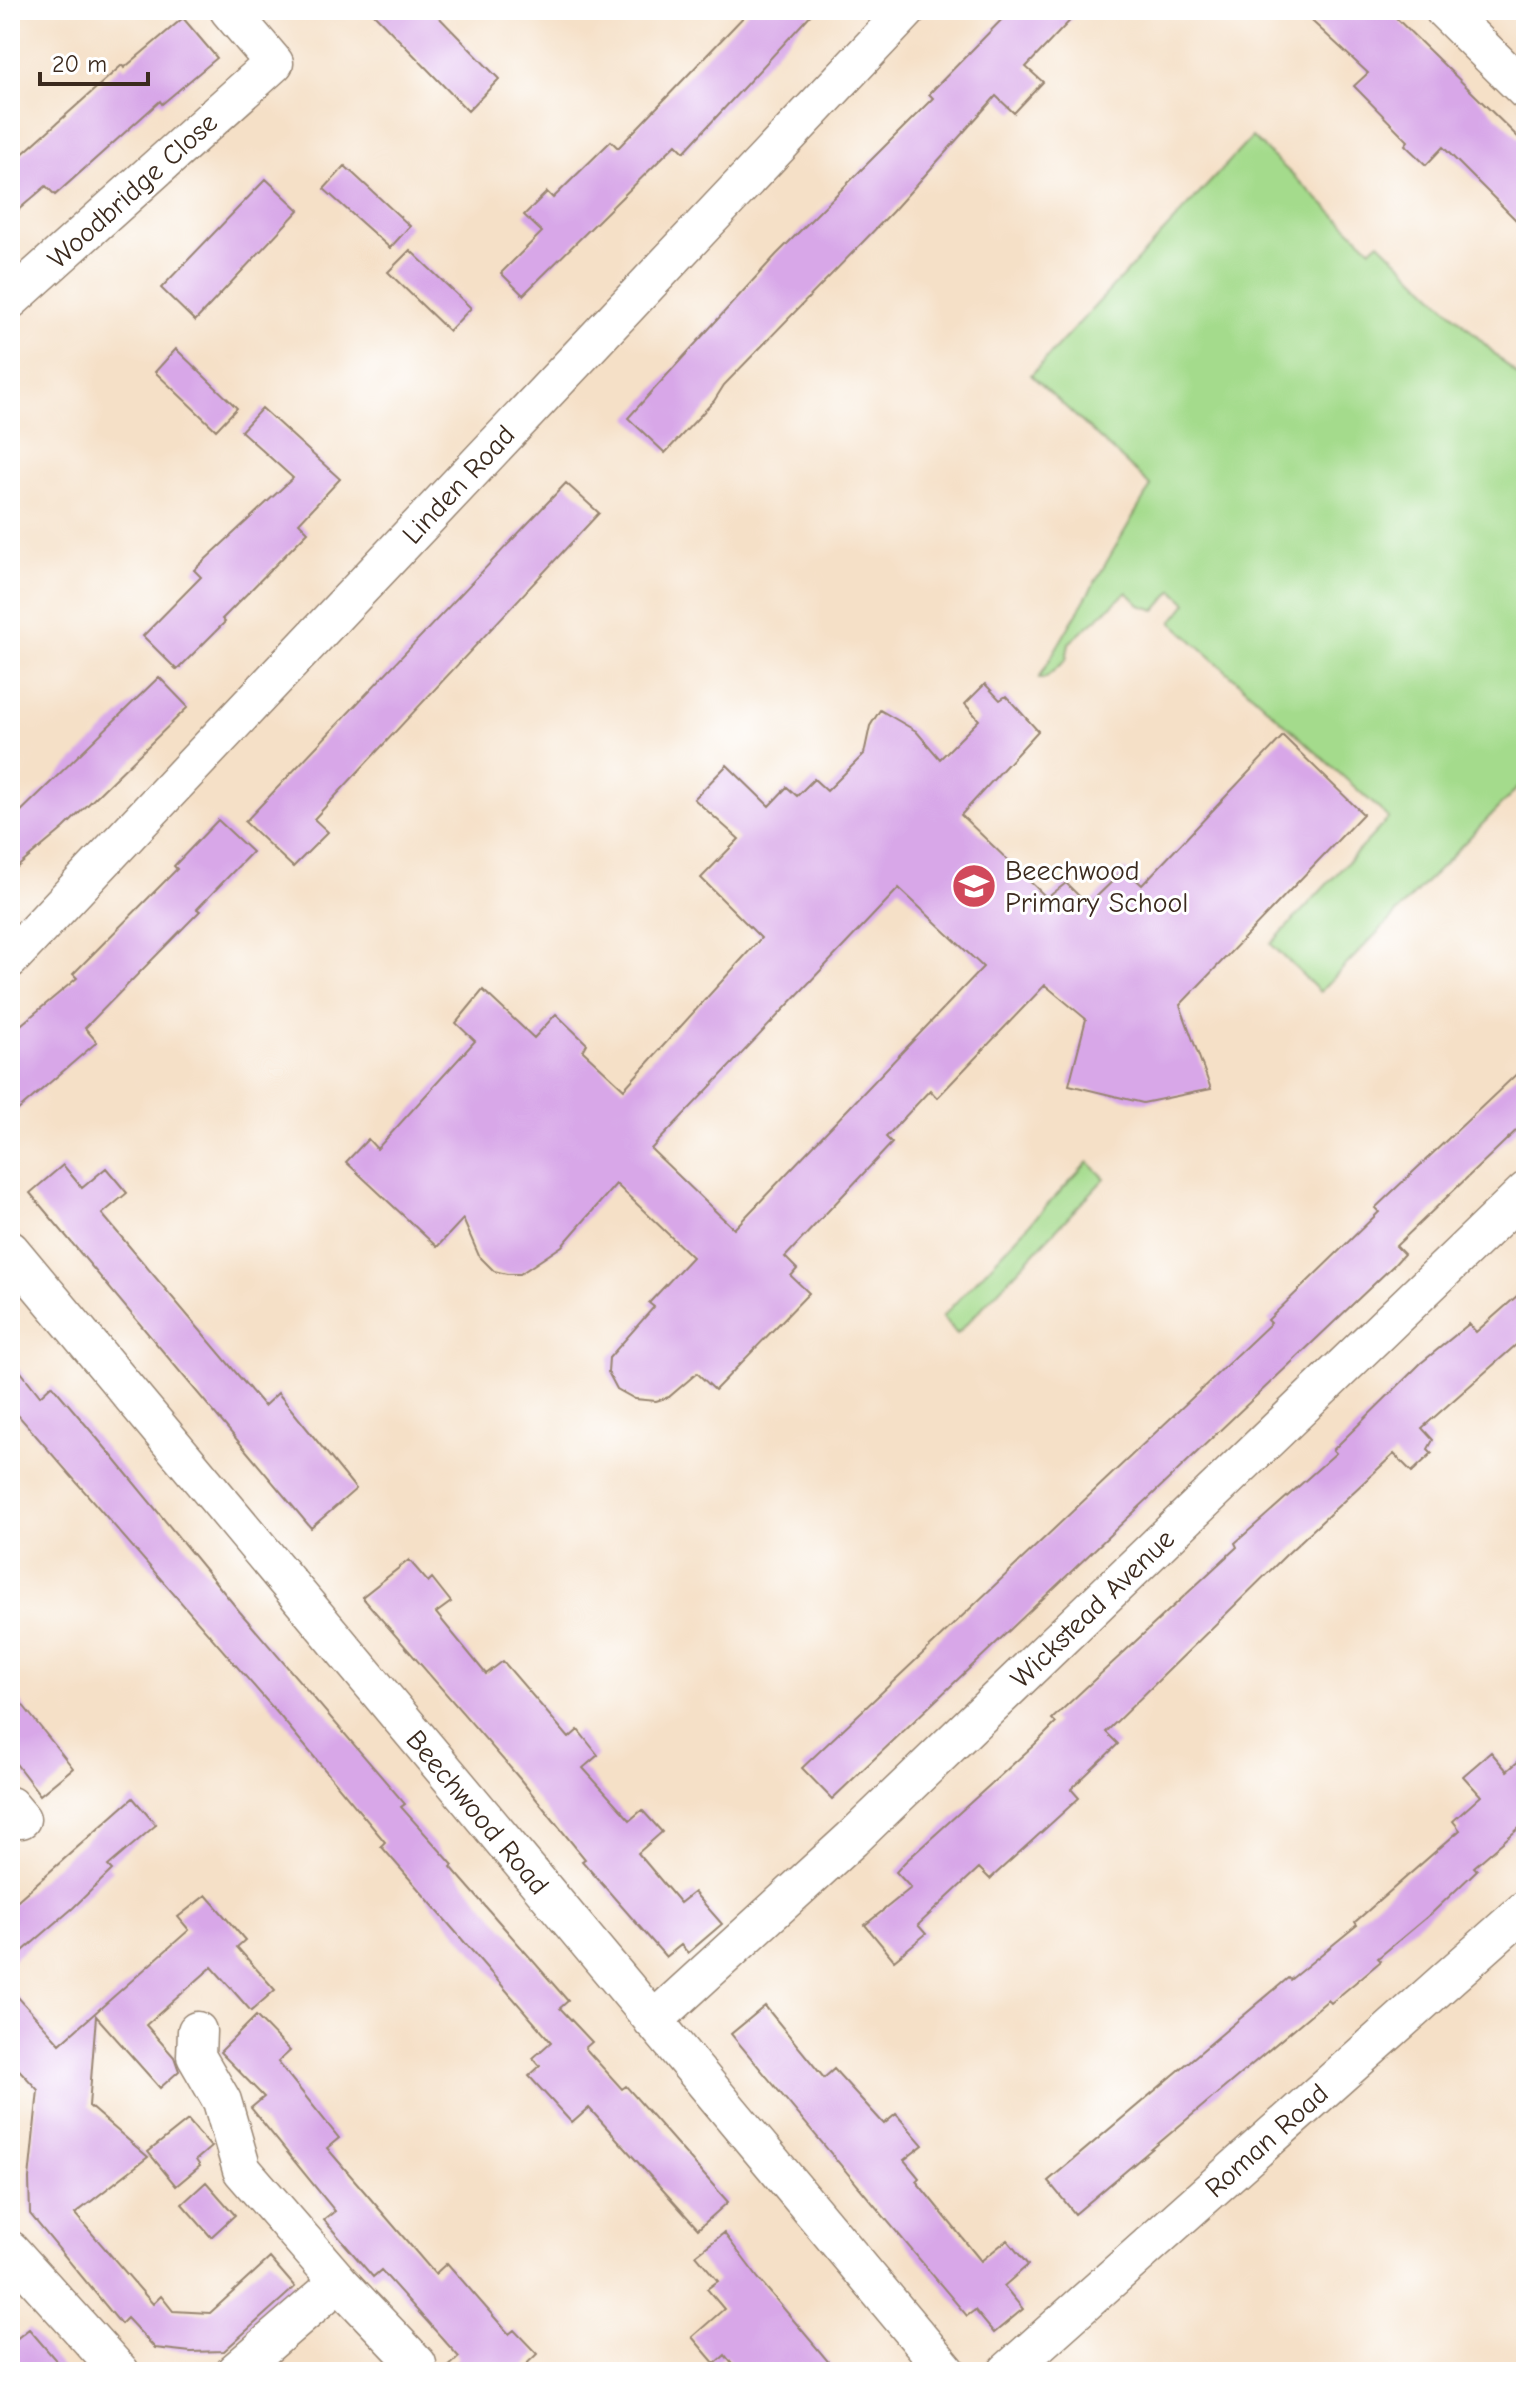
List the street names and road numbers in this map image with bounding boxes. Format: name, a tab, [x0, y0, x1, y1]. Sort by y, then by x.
street label: Woodbridge Close	[41, 106, 224, 275]
street label: Linden Road	[396, 419, 522, 550]
street label: Wickstead Avenue	[1004, 1523, 1181, 1695]
street label: Beechwood Road	[399, 1724, 555, 1901]
street label: Roman Road	[1199, 2077, 1335, 2204]

